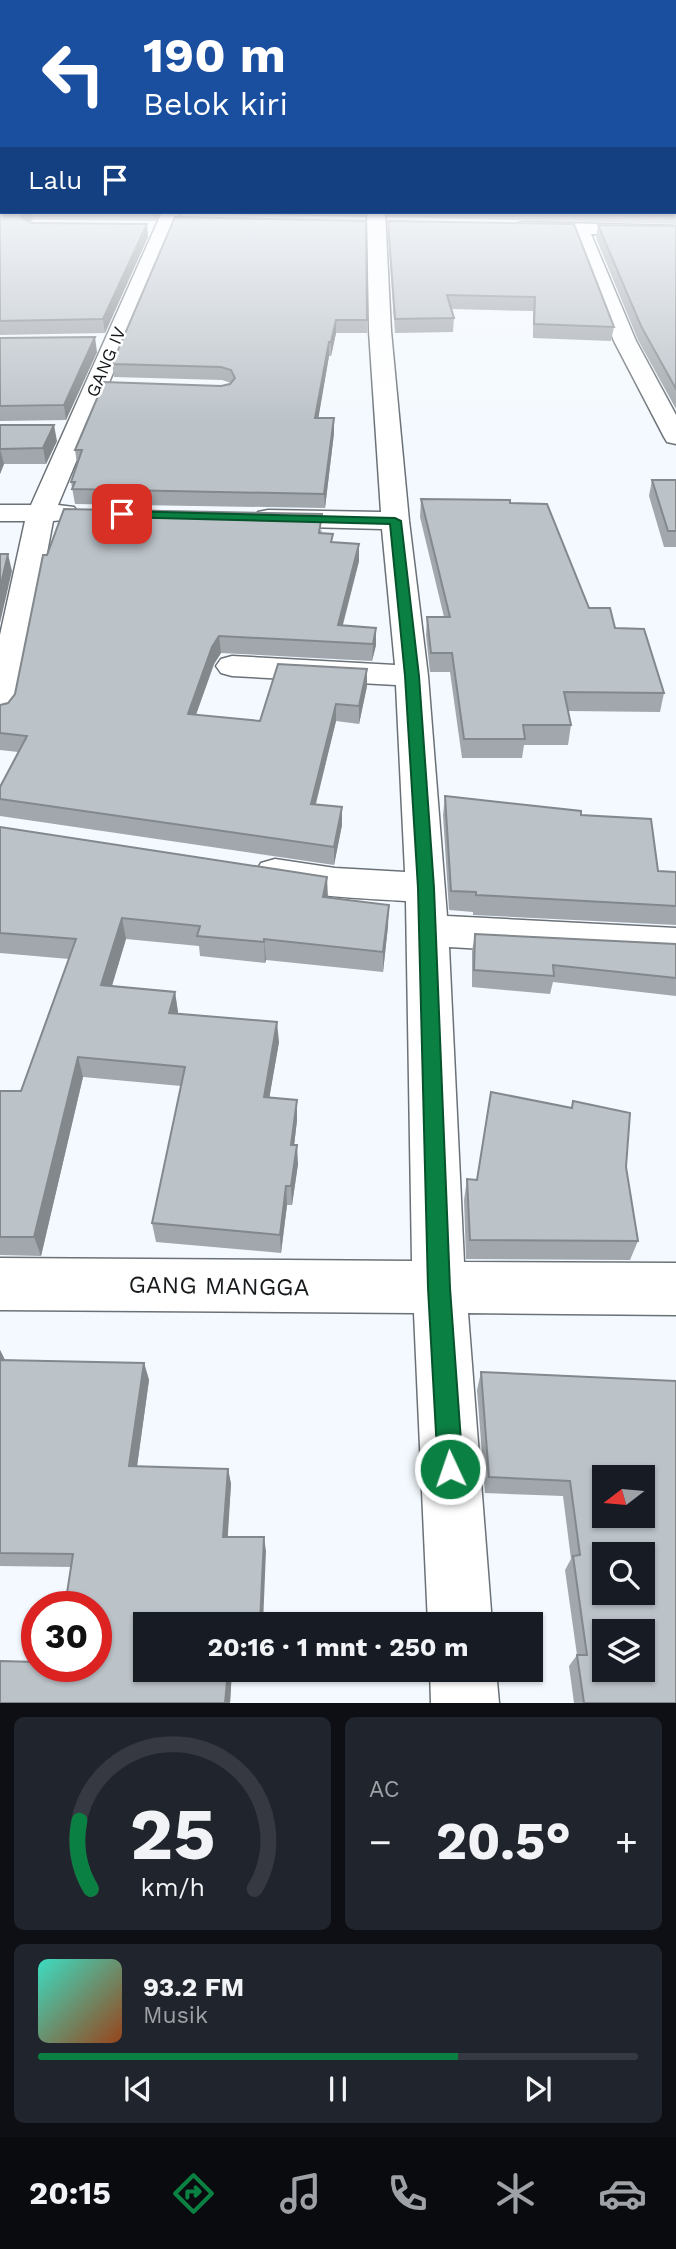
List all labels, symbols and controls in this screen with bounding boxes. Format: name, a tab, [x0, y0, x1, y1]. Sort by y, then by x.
text: 190 m	[143, 26, 286, 84]
icon: left	[28, 28, 119, 119]
text: Belok kiri	[143, 85, 288, 123]
icon: arrive	[96, 161, 134, 199]
text: Lalu	[28, 165, 82, 195]
street label: GANG IV	[81, 323, 130, 400]
pin	[92, 484, 152, 544]
icon: arrive	[103, 495, 141, 533]
street label: GANG MANGGA	[128, 1270, 310, 1302]
position arrow	[413, 1432, 487, 1506]
north arrow	[592, 1465, 654, 1528]
map controls	[592, 1465, 655, 1682]
button: search	[592, 1542, 655, 1605]
speed limit sign: 30	[21, 1591, 112, 1682]
button: layers	[592, 1619, 655, 1682]
text: 20:16 · 1 mnt · 250 m	[208, 1632, 468, 1662]
text: AC	[369, 1776, 399, 1803]
text: 25	[130, 1792, 215, 1878]
text: 20.5°	[436, 1811, 571, 1872]
text: −	[369, 1820, 392, 1864]
text: +	[615, 1820, 638, 1864]
text: km/h	[140, 1873, 205, 1902]
text: 93.2 FM	[143, 1972, 244, 2002]
text: Musik	[143, 2002, 208, 2029]
icon: previous	[119, 2070, 157, 2108]
icon: pause	[319, 2070, 357, 2108]
icon: next	[519, 2070, 557, 2108]
icon: directions	[169, 2169, 218, 2218]
icon: music	[276, 2169, 325, 2218]
icon: phone	[383, 2169, 432, 2218]
icon: climate	[491, 2169, 540, 2218]
icon: car	[598, 2169, 647, 2218]
text: 20:15	[29, 2174, 111, 2212]

